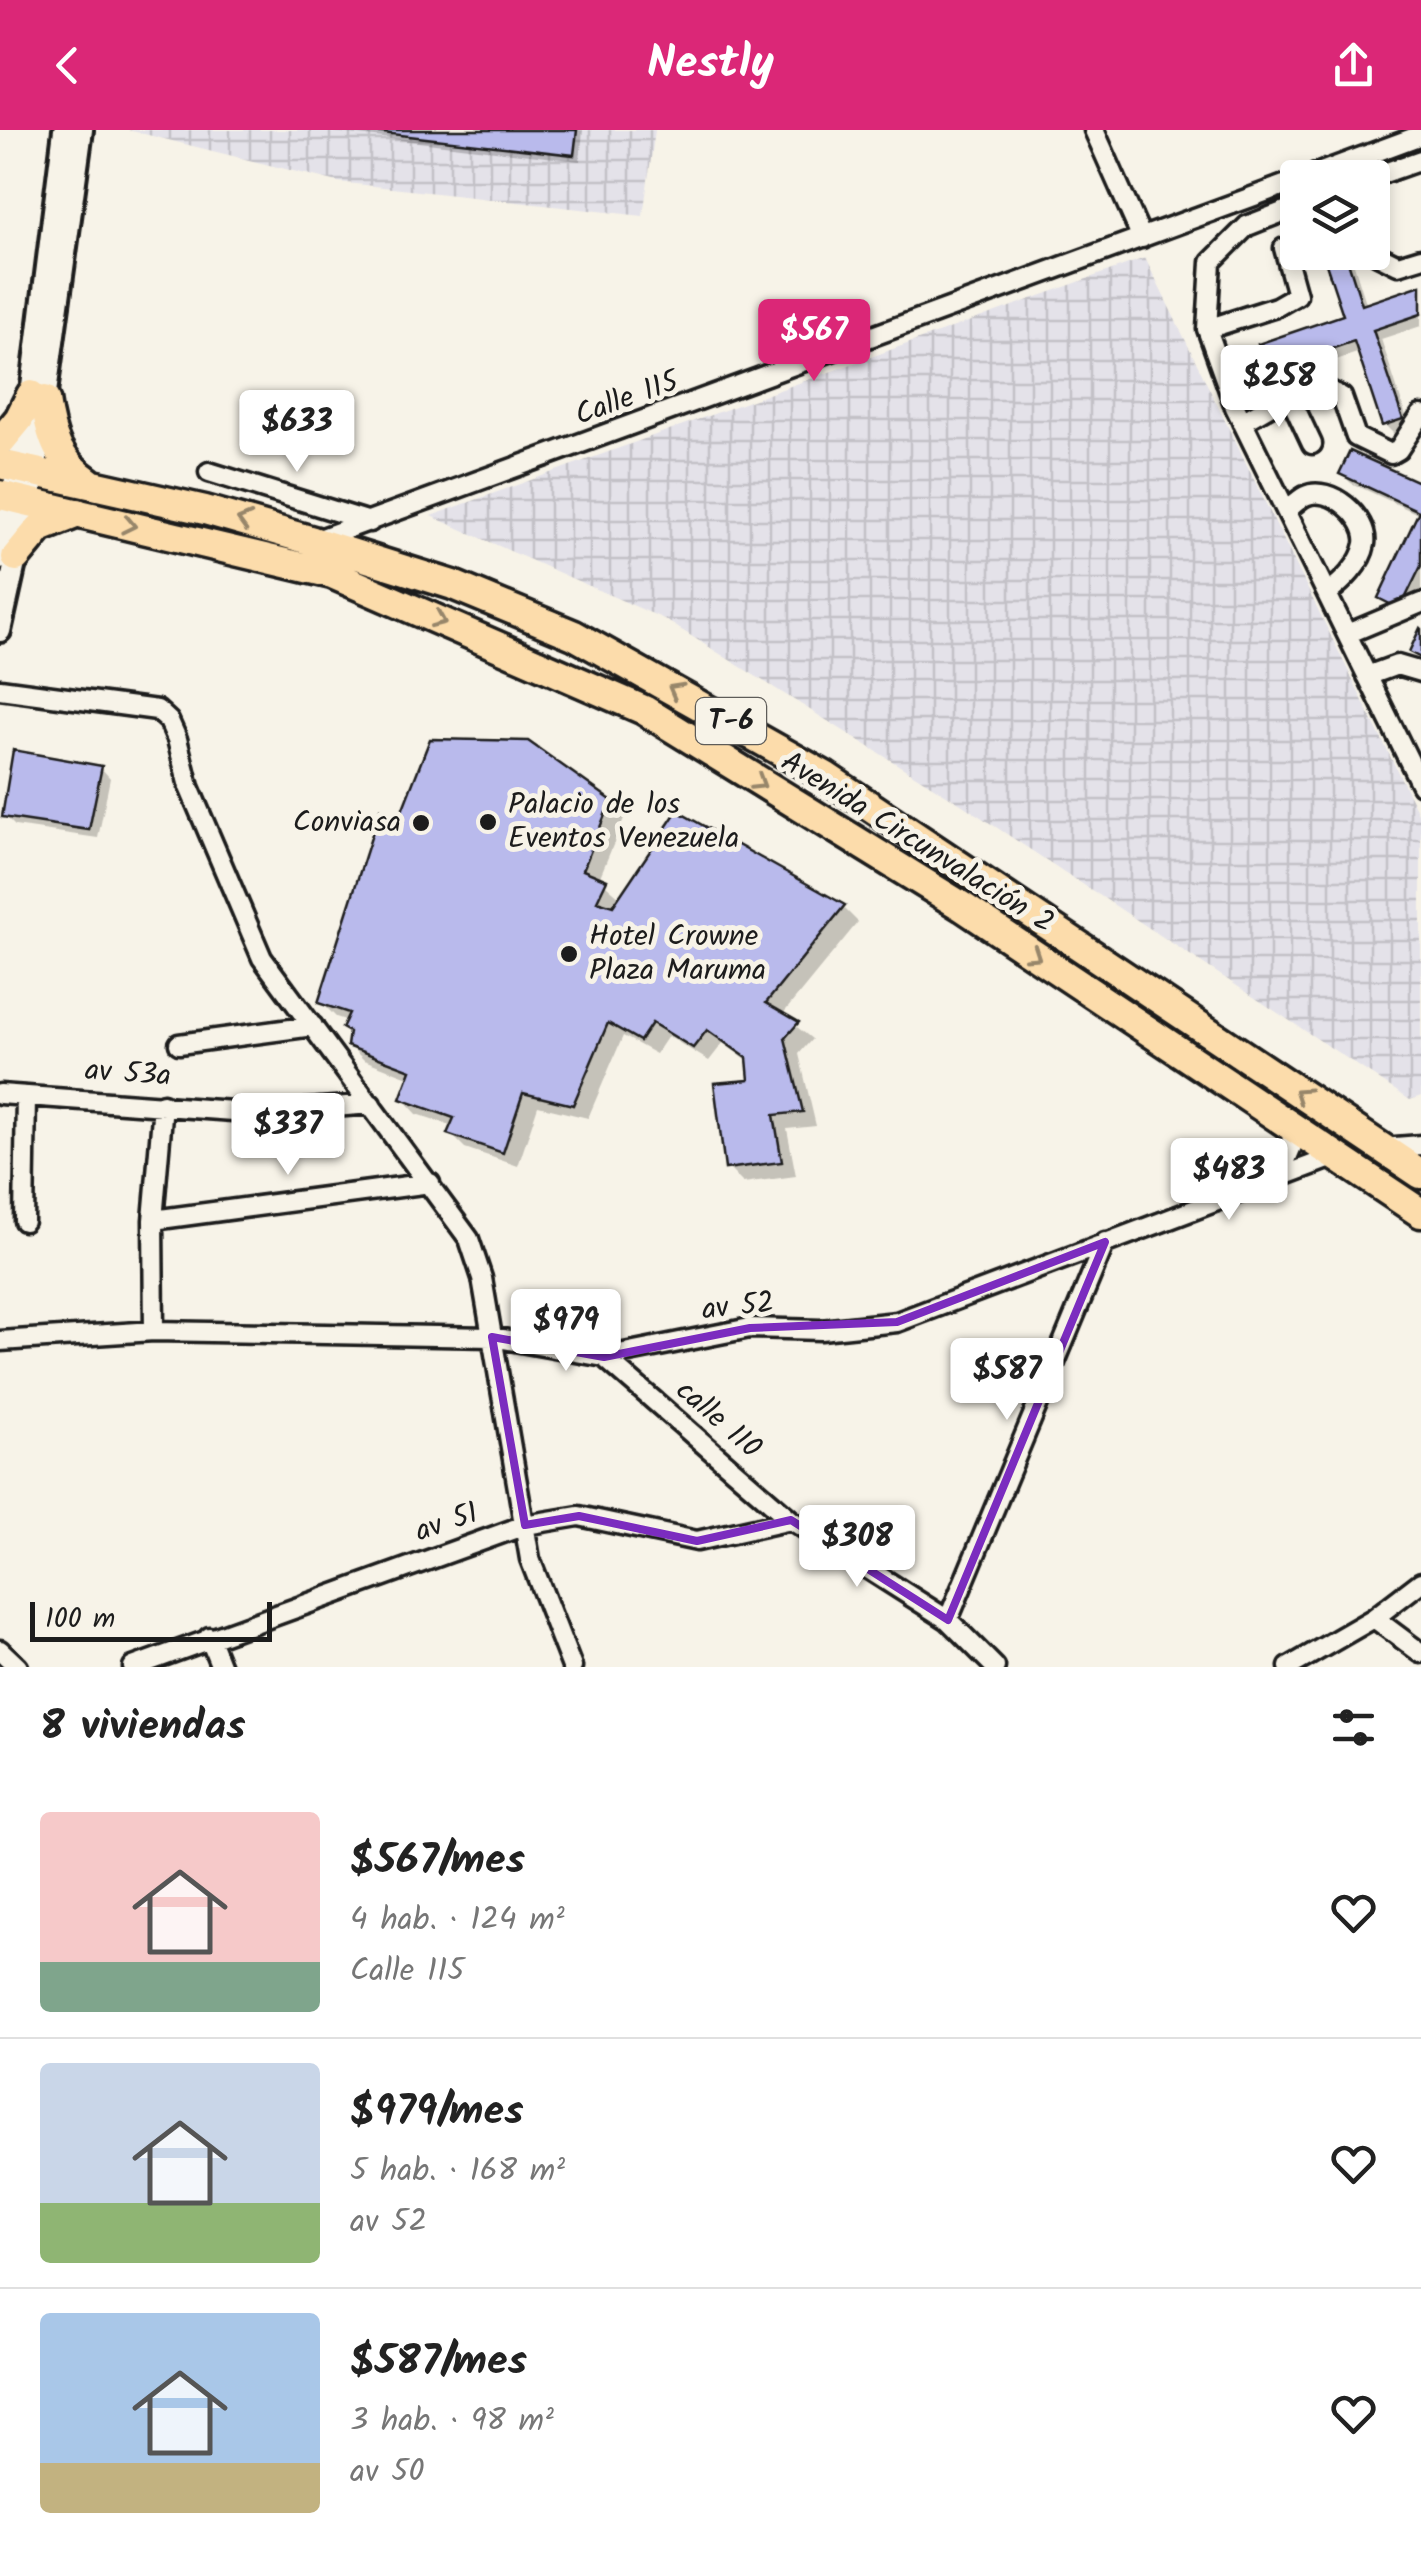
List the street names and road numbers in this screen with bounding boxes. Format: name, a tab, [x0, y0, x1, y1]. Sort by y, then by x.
street label: Calle 115	[568, 357, 687, 440]
road number: T-6	[696, 698, 766, 744]
street label: Avenida Circunvalación 2	[771, 739, 1063, 947]
street label: av 53a	[83, 1047, 173, 1101]
street label: av 52	[700, 1279, 776, 1335]
street label: calle 110	[664, 1369, 772, 1471]
street label: av 51	[409, 1490, 485, 1556]

